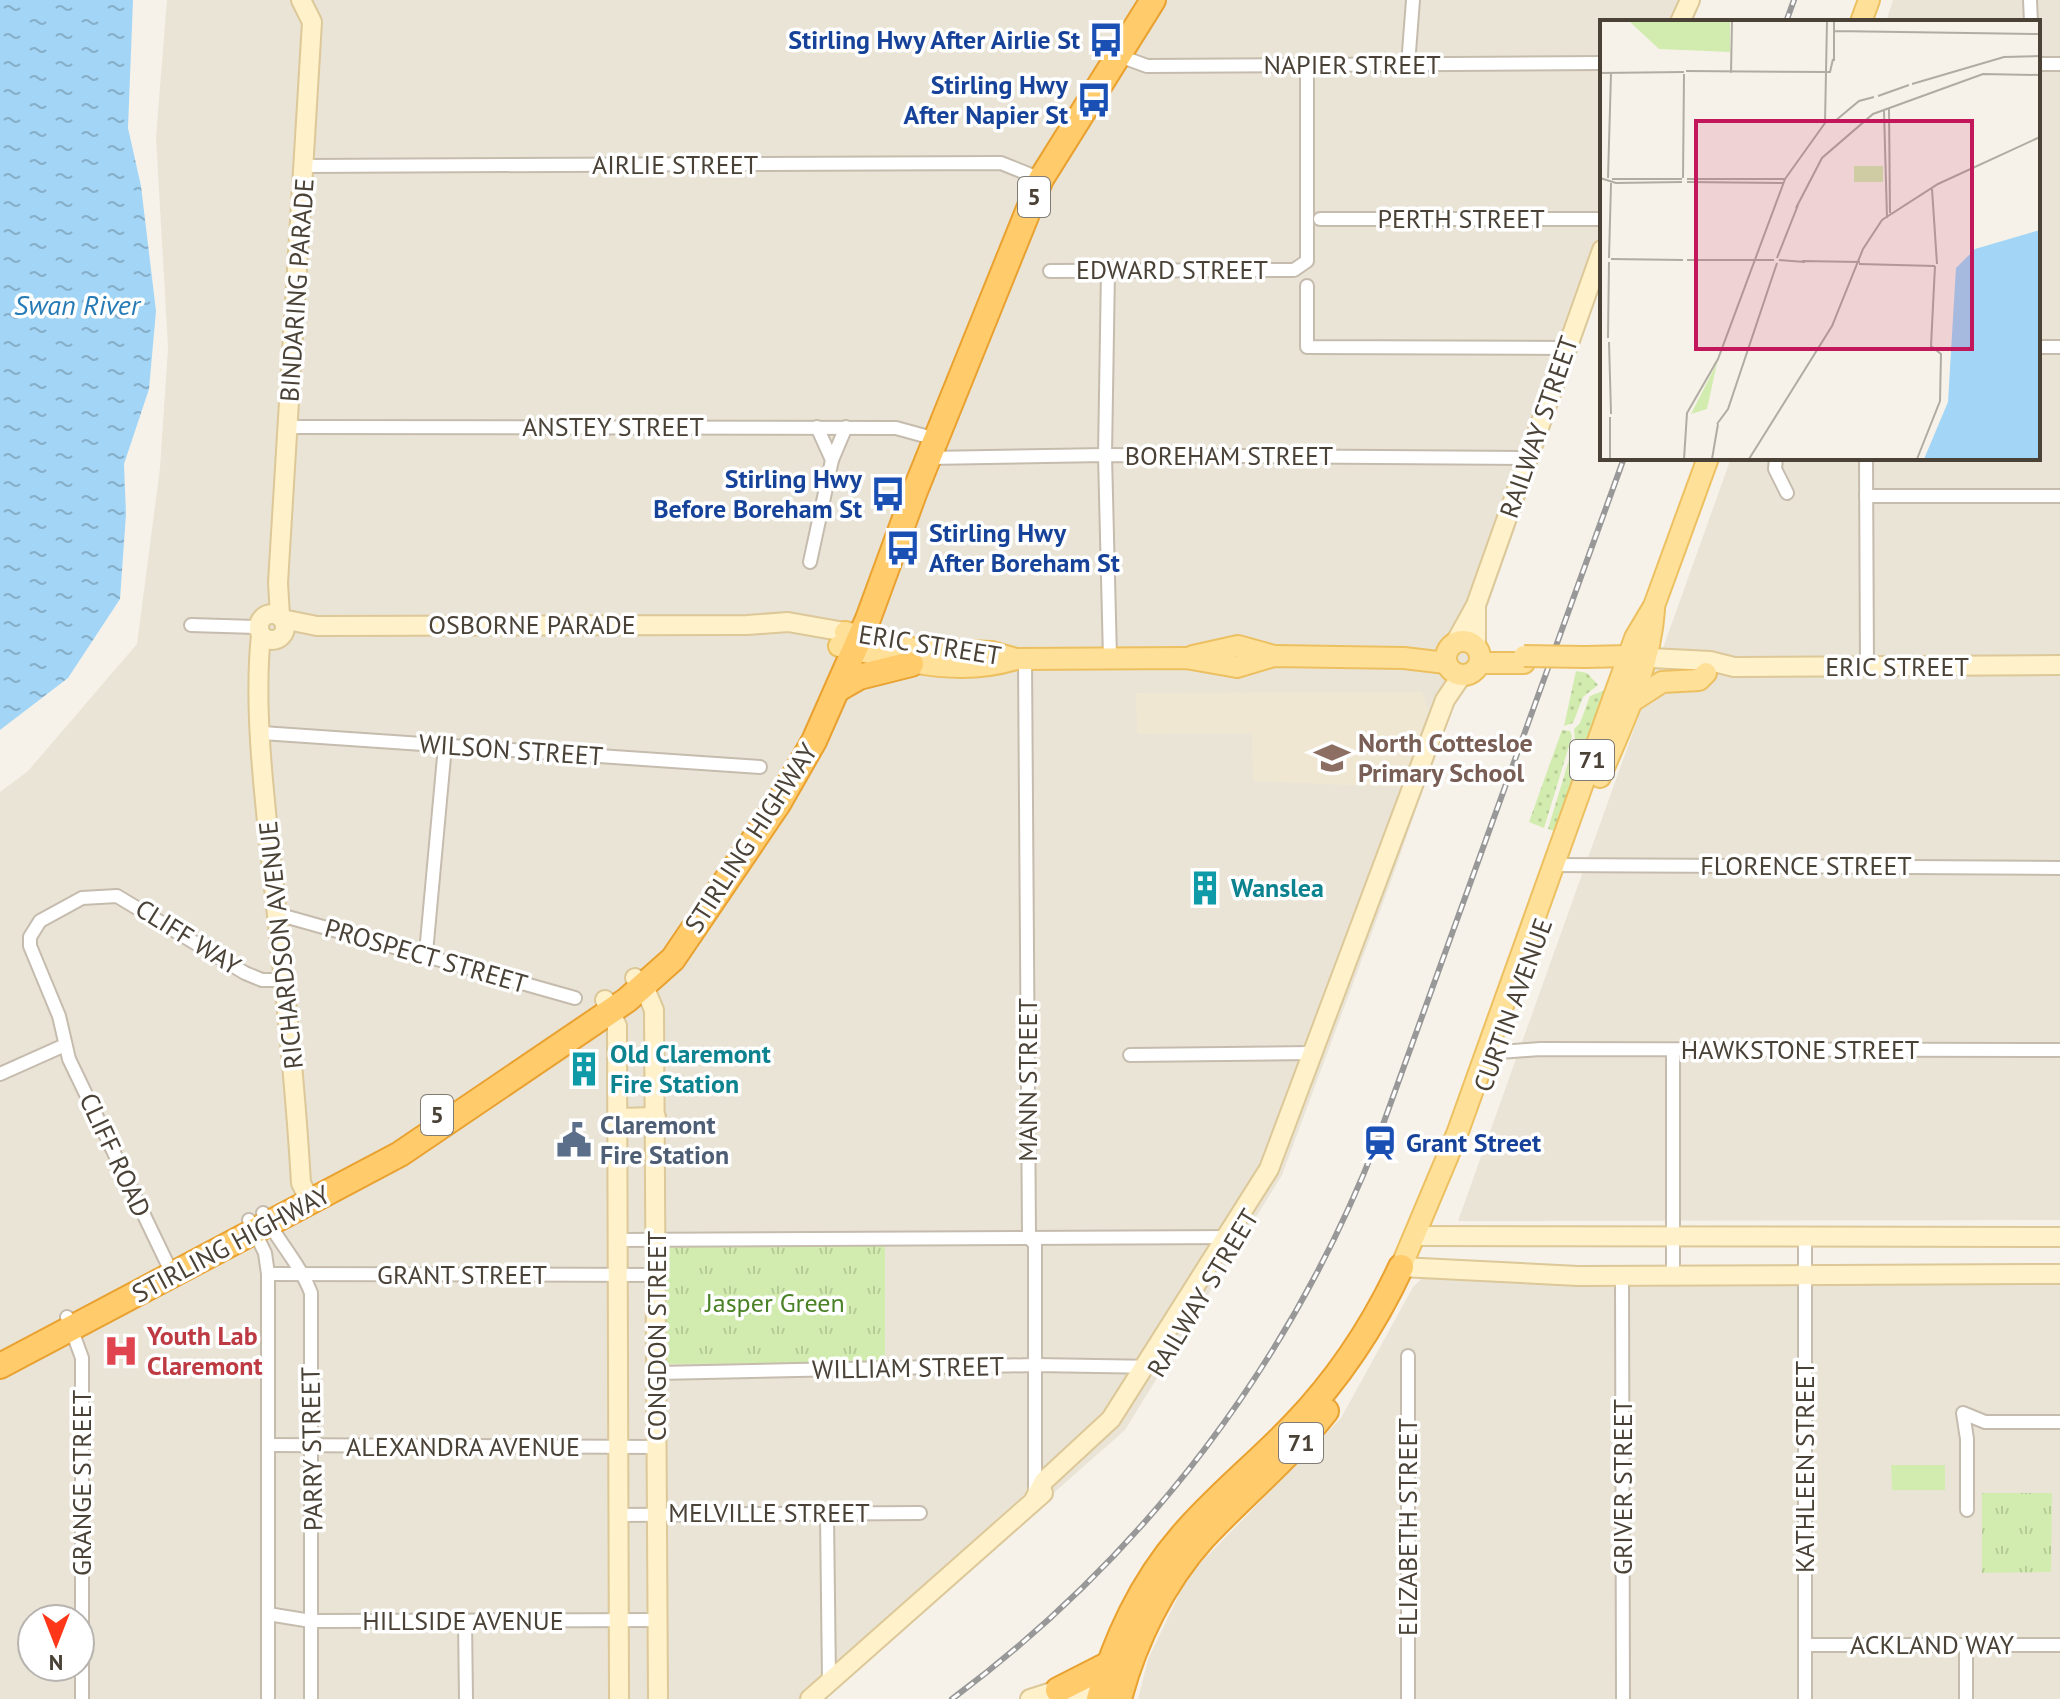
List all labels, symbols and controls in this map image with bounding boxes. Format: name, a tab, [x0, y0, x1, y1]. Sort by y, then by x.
inset map	[1600, 20, 2040, 460]
bus stop icon: Stirling Hwy After Airlie St	[1087, 21, 1125, 59]
place label: Stirling Hwy After Airlie St	[788, 23, 1080, 56]
street label: NAPIER STREET	[1263, 48, 1441, 81]
place label: Stirling Hwy After Napier St	[903, 68, 1069, 131]
bus stop icon: Stirling Hwy After Napier St	[1075, 81, 1113, 119]
street label: AIRLIE STREET	[592, 148, 758, 181]
street label: BINDARING PARADE	[272, 177, 321, 403]
road number: 5	[1018, 177, 1050, 217]
street label: PERTH STREET	[1377, 202, 1545, 235]
street label: EDWARD STREET	[1076, 253, 1268, 286]
water label: Swan River	[14, 286, 142, 323]
street label: RAILWAY STREET	[1492, 332, 1585, 522]
street label: ANSTEY STREET	[522, 410, 704, 443]
street label: BOREHAM STREET	[1125, 439, 1333, 472]
place label: Stirling Hwy Before Boreham St	[653, 462, 863, 525]
bus stop icon: Stirling Hwy Before Boreham St	[869, 475, 907, 513]
place label: Stirling Hwy After Boreham St	[929, 516, 1120, 579]
bus stop icon: Stirling Hwy After Boreham St	[884, 529, 922, 567]
street label: OSBORNE PARADE	[428, 608, 636, 641]
street label: ERIC STREET	[857, 617, 1004, 672]
street label: ERIC STREET	[1825, 650, 1969, 683]
place label: North Cottesloe Primary School	[1358, 726, 1533, 789]
street label: WILSON STREET	[418, 727, 604, 772]
street label: STIRLING HIGHWAY	[677, 736, 825, 939]
school or university icon: North Cottesloe Primary School	[1313, 739, 1351, 777]
road number: 71	[1570, 740, 1614, 780]
street label: RICHARDSON AVENUE	[251, 819, 310, 1071]
street label: FLORENCE STREET	[1700, 849, 1912, 882]
building icon: Wanslea	[1186, 869, 1224, 907]
place label: Wanslea	[1231, 871, 1324, 904]
street label: CLIFF WAY	[130, 891, 247, 982]
street label: PROSPECT STREET	[321, 911, 531, 1000]
street label: CURTIN AVENUE	[1466, 913, 1559, 1096]
street label: MANN STREET	[1011, 998, 1044, 1162]
street label: HAWKSTONE STREET	[1681, 1033, 1919, 1066]
place label: Old Claremont Fire Station	[610, 1037, 771, 1100]
building icon: Old Claremont Fire Station	[565, 1050, 603, 1088]
street label: CLIFF ROAD	[72, 1087, 159, 1222]
road number: 5	[421, 1095, 453, 1135]
place label: Claremont Fire Station	[600, 1108, 729, 1171]
public building icon: Claremont Fire Station	[555, 1121, 593, 1159]
station icon: Grant Street	[1361, 1124, 1399, 1162]
place label: Grant Street	[1406, 1126, 1541, 1159]
street label: STIRLING HIGHWAY	[126, 1177, 336, 1310]
street label: RAILWAY STREET	[1139, 1203, 1266, 1383]
street label: CONGDON STREET	[640, 1231, 673, 1441]
street label: GRANT STREET	[377, 1258, 547, 1291]
park label: Jasper Green	[704, 1286, 845, 1319]
place label: Youth Lab Claremont	[146, 1319, 263, 1382]
hospital icon: Youth Lab Claremont	[102, 1332, 140, 1370]
street label: WILLIAM STREET	[812, 1349, 1004, 1386]
street label: KATHLEEN STREET	[1788, 1361, 1821, 1573]
street label: PARRY STREET	[294, 1367, 329, 1531]
street label: GRANGE STREET	[65, 1390, 98, 1576]
street label: GRIVER STREET	[1606, 1399, 1639, 1575]
street label: ELIZABETH STREET	[1391, 1418, 1424, 1636]
road number: 71	[1279, 1423, 1323, 1463]
street label: ALEXANDRA AVENUE	[346, 1430, 580, 1463]
street label: MELVILLE STREET	[668, 1496, 870, 1529]
north arrow	[16, 1603, 96, 1683]
street label: HILLSIDE AVENUE	[362, 1604, 564, 1637]
street label: ACKLAND WAY	[1850, 1628, 2014, 1661]
text: N	[49, 1649, 63, 1677]

